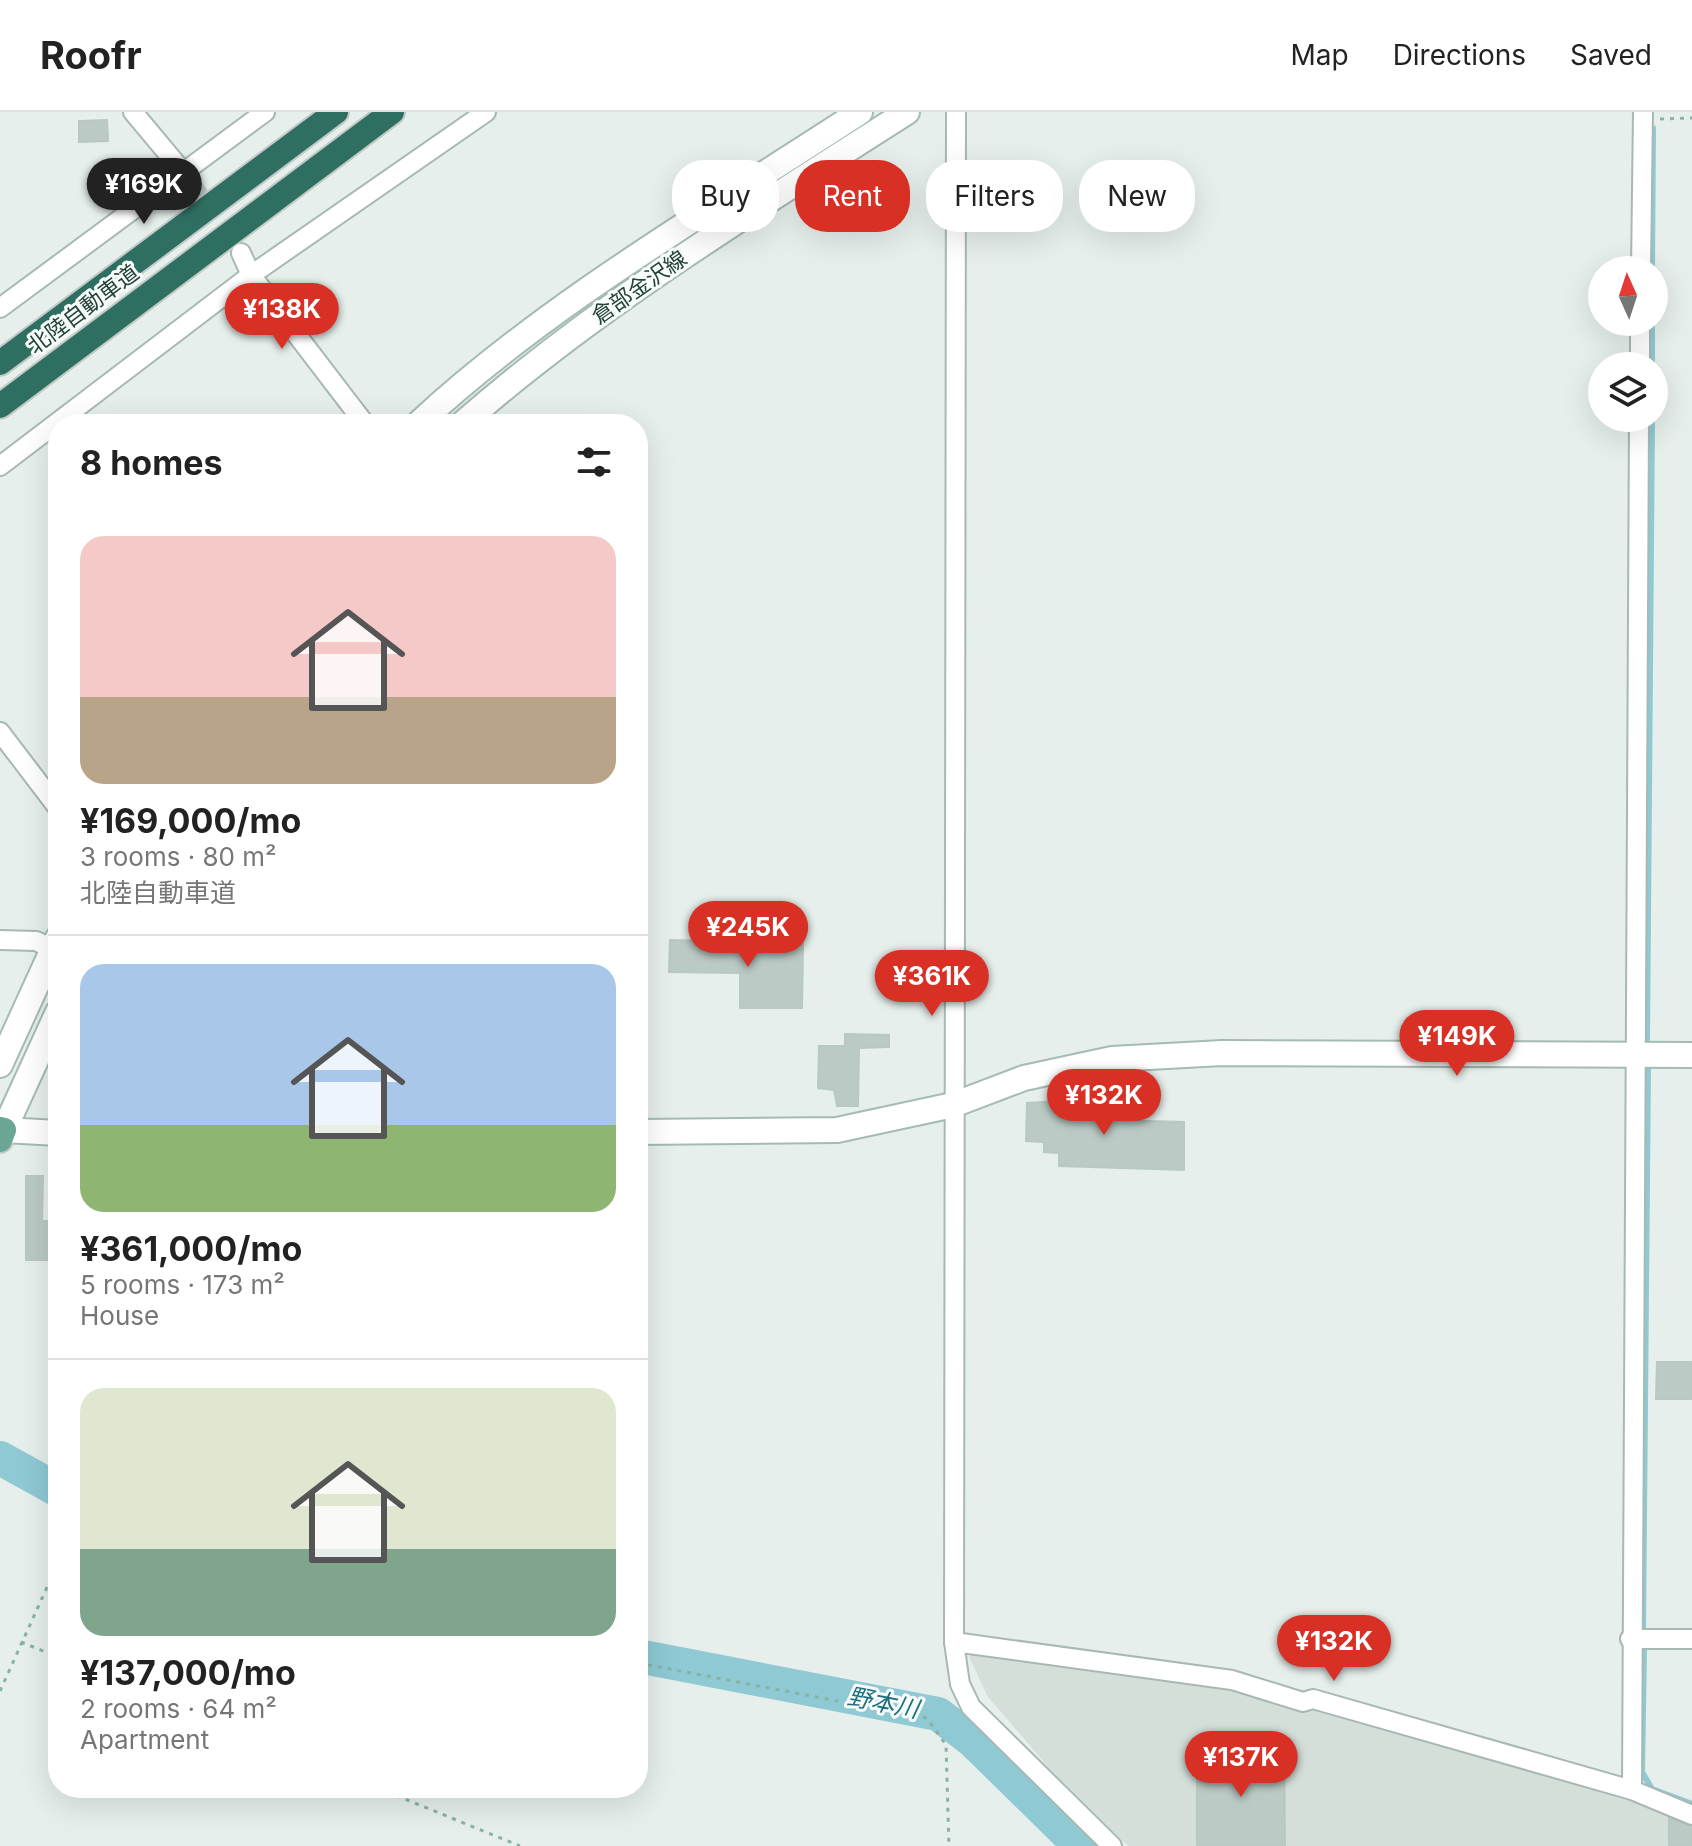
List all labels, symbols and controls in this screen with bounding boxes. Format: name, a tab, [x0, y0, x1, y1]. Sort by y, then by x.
text: Roofr	[40, 32, 142, 78]
text: Map	[1290, 38, 1349, 72]
text: Directions	[1393, 38, 1526, 72]
text: Saved	[1570, 38, 1652, 72]
pin: ¥169K	[88, 158, 200, 226]
chip: Buy	[672, 160, 779, 232]
chip: Rent	[795, 160, 910, 232]
chip: Filters	[926, 160, 1063, 232]
chip: New	[1079, 160, 1195, 232]
text: ¥169K	[105, 168, 183, 199]
street label: 倉部金沢線	[586, 245, 692, 329]
north arrow	[1588, 256, 1668, 336]
map controls	[1588, 256, 1668, 432]
street label: 北陸自動車道	[22, 259, 144, 359]
pin: ¥138K	[226, 283, 338, 351]
text: ¥138K	[243, 293, 321, 324]
button: layers	[1588, 352, 1668, 432]
icon: filters	[572, 440, 616, 484]
text: 8 homes	[80, 442, 223, 483]
icon: home	[276, 588, 420, 732]
text: ¥169,000/mo	[80, 800, 301, 841]
text: 3 rooms · 80 m²	[80, 841, 277, 872]
text: 北陸自動車道	[80, 877, 236, 908]
pin: ¥245K	[692, 901, 804, 969]
text: ¥245K	[706, 911, 790, 942]
pin: ¥361K	[876, 950, 988, 1018]
text: ¥361K	[893, 960, 971, 991]
pin: ¥149K	[1401, 1010, 1513, 1078]
icon: home	[276, 1016, 420, 1160]
text: ¥149K	[1417, 1020, 1497, 1051]
pin: ¥132K	[1048, 1069, 1160, 1137]
text: ¥132K	[1065, 1079, 1143, 1110]
text: ¥361,000/mo	[80, 1228, 302, 1269]
text: 5 rooms · 173 m²	[80, 1269, 285, 1300]
text: House	[80, 1300, 159, 1331]
icon: home	[276, 1440, 420, 1584]
pin: ¥132K	[1278, 1615, 1390, 1683]
text: ¥132K	[1295, 1625, 1373, 1656]
text: ¥137,000/mo	[80, 1652, 296, 1693]
water label: 野本川	[845, 1681, 924, 1724]
text: 2 rooms · 64 m²	[80, 1693, 277, 1724]
text: Apartment	[80, 1724, 209, 1755]
pin: ¥137K	[1185, 1731, 1297, 1799]
text: ¥137K	[1203, 1741, 1279, 1772]

